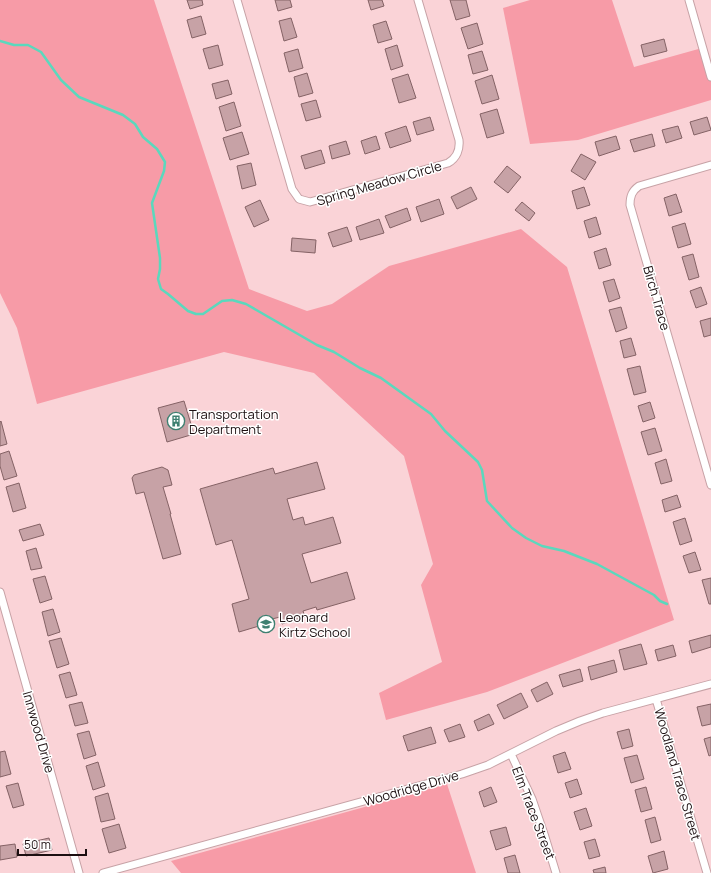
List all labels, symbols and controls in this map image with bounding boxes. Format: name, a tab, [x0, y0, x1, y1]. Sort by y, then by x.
street label: Spring Meadow Circle	[314, 156, 444, 209]
street label: Birch Trace	[639, 264, 675, 333]
place label: Transportation Department	[189, 405, 278, 438]
building icon: Transportation Department	[166, 411, 186, 431]
place label: Leonard Kirtz School	[279, 608, 350, 641]
school or university icon: Leonard Kirtz School	[256, 614, 276, 634]
street label: Innwood Drive	[19, 689, 59, 775]
street label: Woodland Trace Street	[650, 706, 706, 842]
street label: Elm Trace Street	[508, 764, 560, 862]
street label: Woodridge Drive	[361, 766, 461, 810]
scale bar	[18, 831, 86, 857]
text: 50 m	[24, 836, 51, 853]

